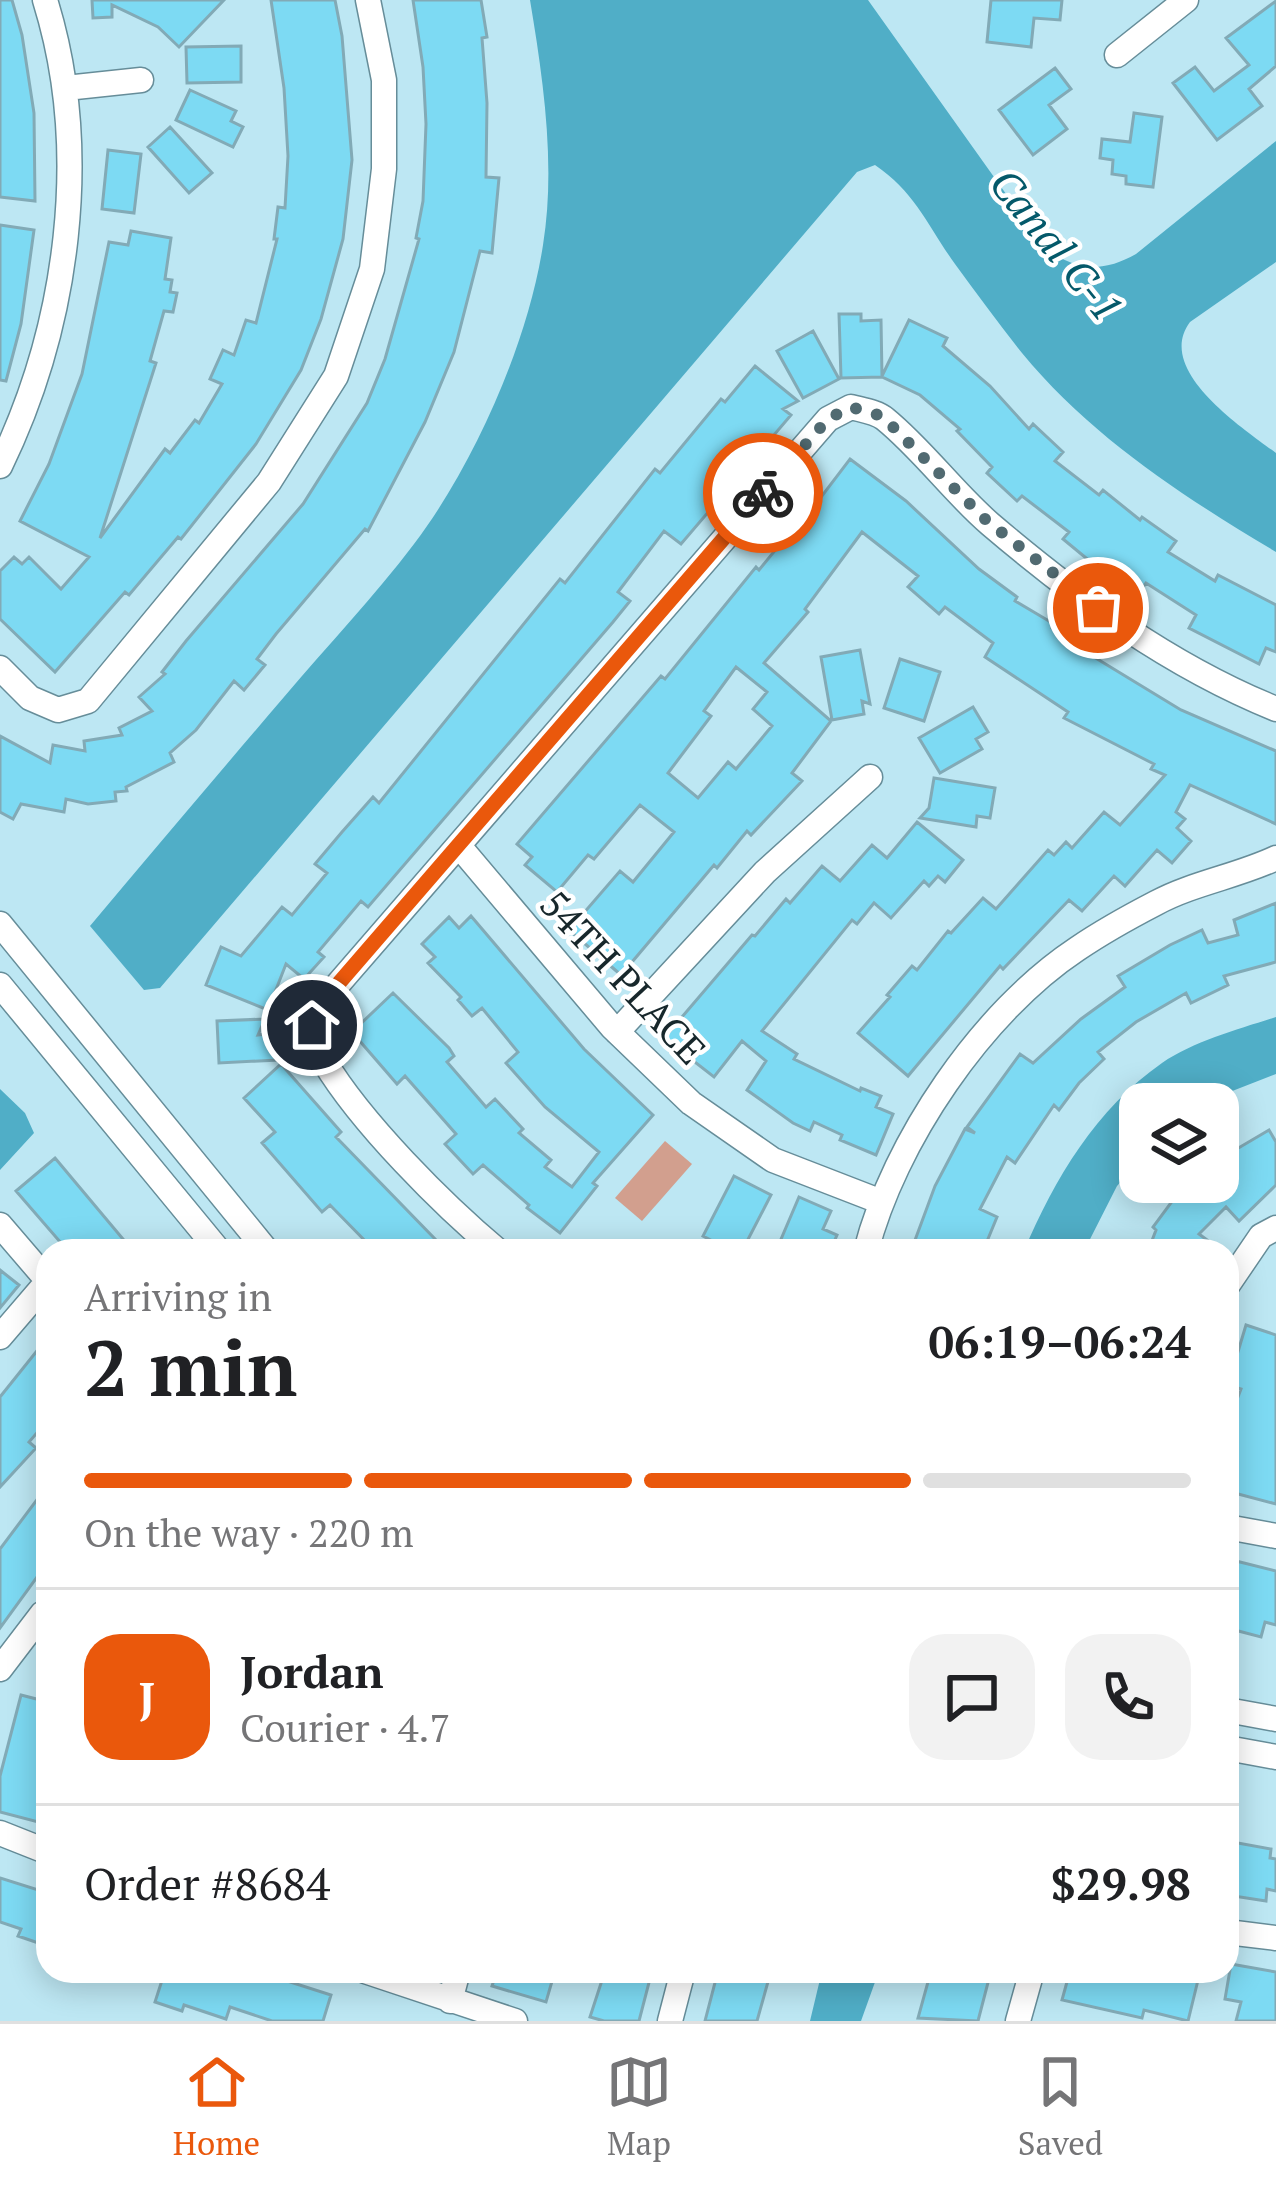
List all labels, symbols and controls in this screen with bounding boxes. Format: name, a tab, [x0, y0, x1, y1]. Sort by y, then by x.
water label: Canal C-1	[978, 156, 1136, 332]
courier	[703, 433, 823, 553]
icon: bike	[730, 460, 796, 526]
pin	[1047, 557, 1149, 659]
icon: bag	[1065, 575, 1131, 641]
street label: 54TH PLACE	[529, 878, 718, 1075]
pin	[261, 974, 363, 1076]
icon: home	[279, 992, 345, 1058]
map controls	[1119, 1083, 1239, 1203]
button: layers	[1119, 1083, 1239, 1203]
text: Arriving in	[84, 1270, 272, 1322]
text: 06:19–06:24	[929, 1311, 1191, 1371]
text: 2 min	[84, 1315, 297, 1418]
text: On the way · 220 m	[84, 1506, 414, 1558]
button: chat	[909, 1634, 1035, 1760]
button: phone	[1065, 1634, 1191, 1760]
text: Jordan	[240, 1641, 384, 1701]
text: J	[139, 1667, 155, 1727]
text: Courier · 4.7	[240, 1701, 450, 1753]
text: Order #8684	[84, 1853, 330, 1913]
text: $29.98	[1051, 1853, 1191, 1913]
tab: Home	[173, 2049, 260, 2164]
tab: Map	[606, 2049, 672, 2164]
tab: Saved	[1018, 2049, 1103, 2164]

